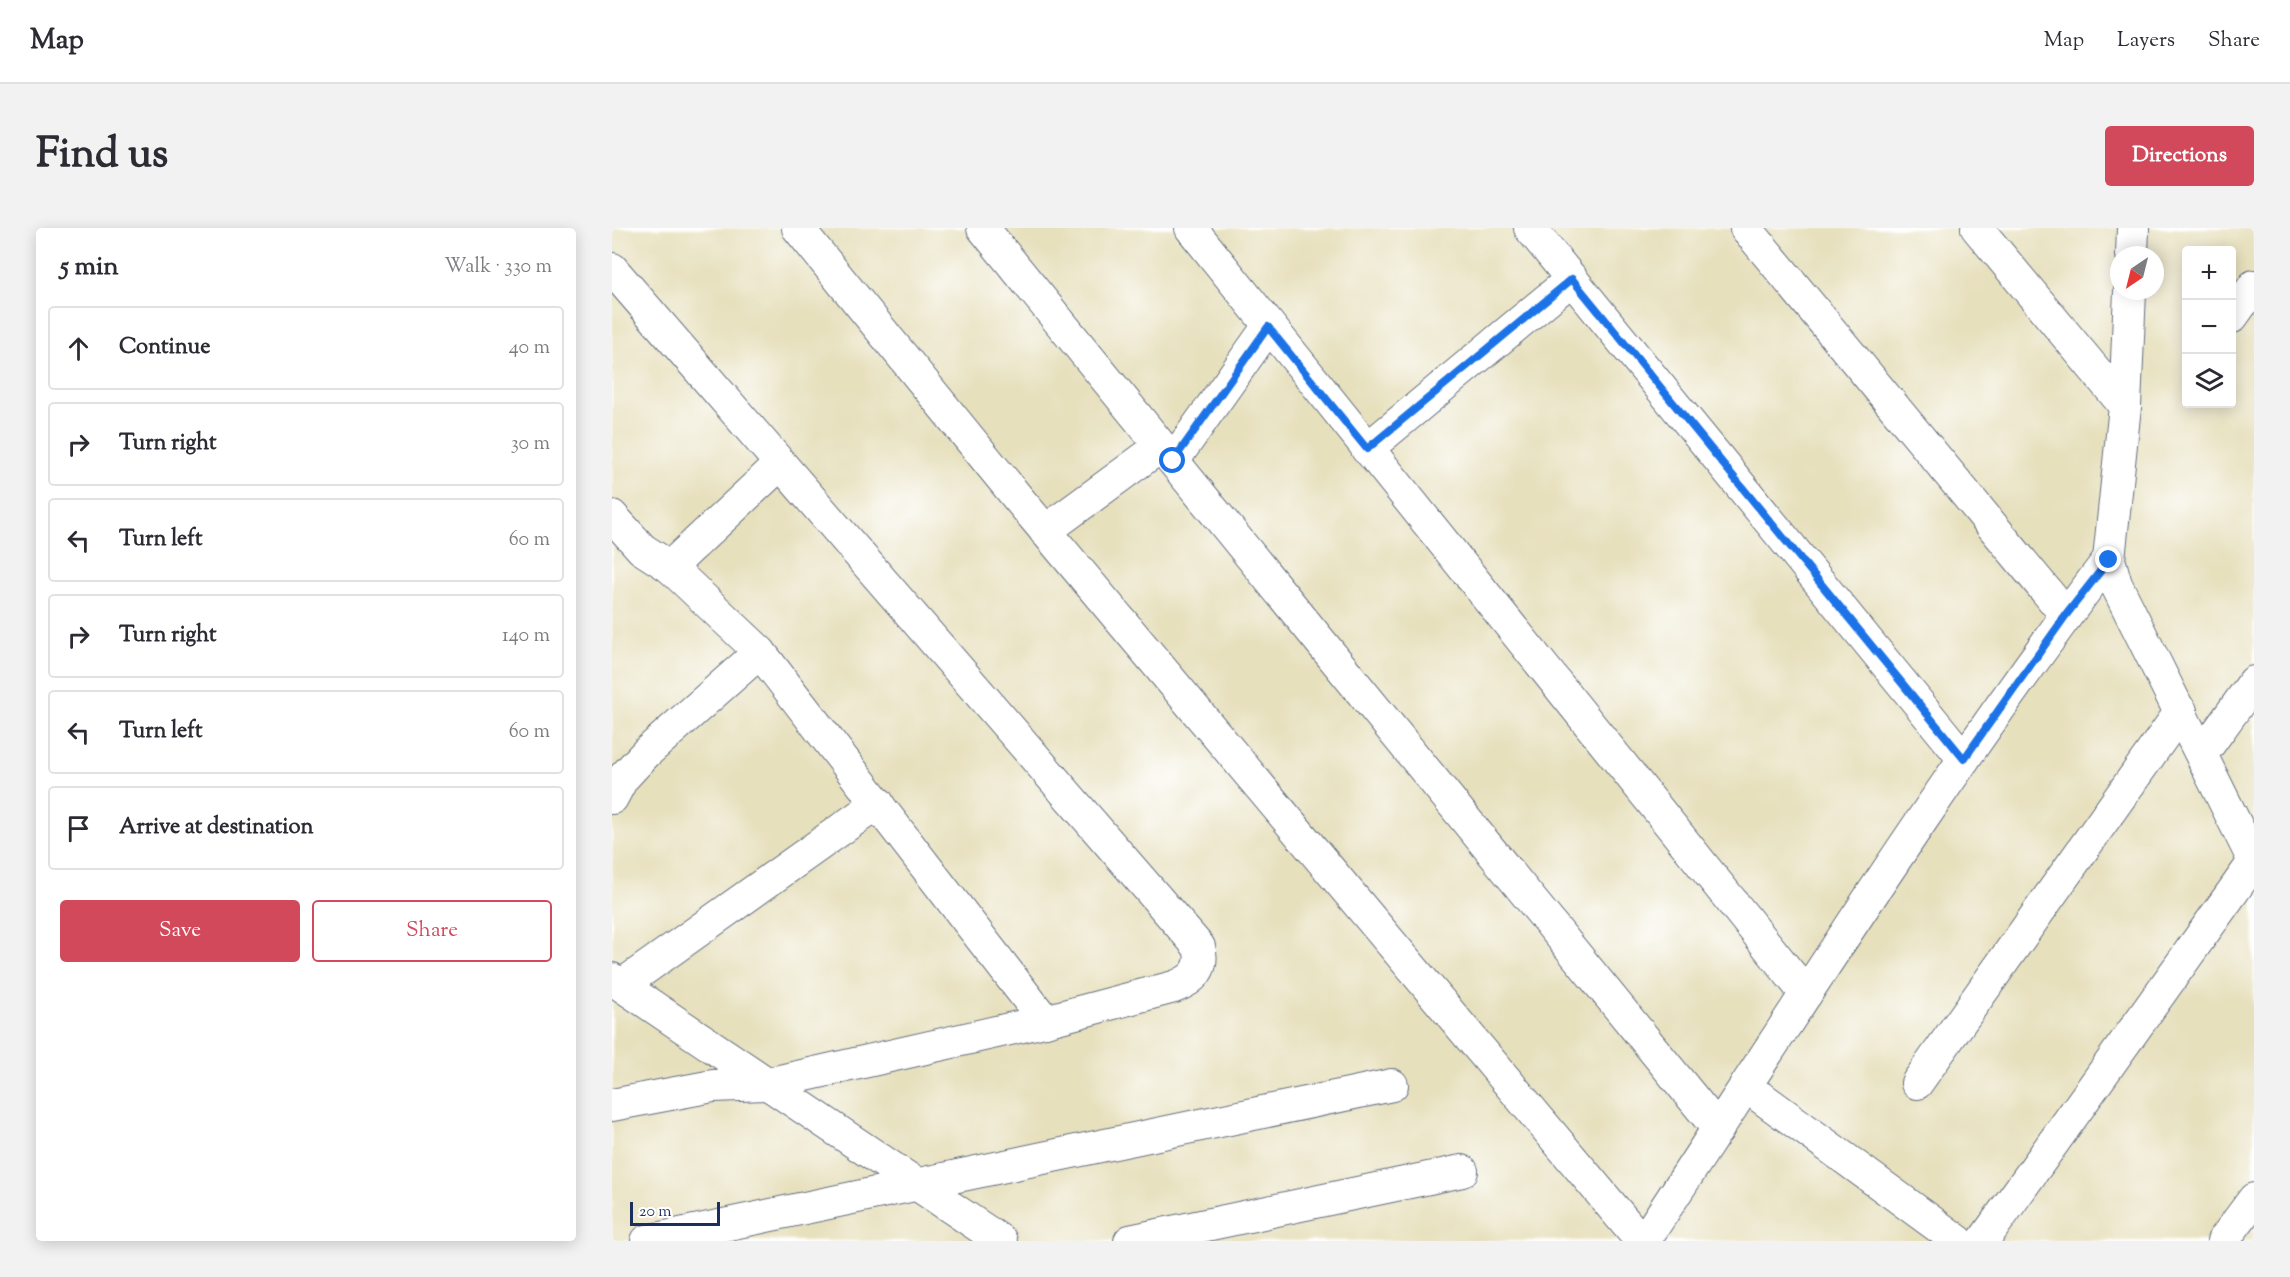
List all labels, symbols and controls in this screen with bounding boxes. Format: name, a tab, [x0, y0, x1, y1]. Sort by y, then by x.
text: Map	[30, 21, 84, 61]
text: Map	[2044, 26, 2084, 56]
text: Layers	[2117, 26, 2175, 56]
text: Share	[2208, 26, 2260, 56]
text: Find us	[36, 126, 168, 186]
button: Directions	[2105, 126, 2254, 186]
north arrow	[2110, 246, 2164, 300]
map controls	[2182, 246, 2236, 408]
button: +	[2182, 246, 2236, 300]
text: 5 min	[60, 249, 119, 286]
text: Walk · 330 m	[444, 253, 552, 282]
button: −	[2182, 300, 2236, 354]
icon: ahead	[62, 332, 95, 365]
text: Continue	[119, 332, 210, 364]
text: 40 m	[509, 334, 550, 363]
button: layers	[2182, 354, 2236, 408]
icon: right	[62, 428, 95, 461]
text: Turn right	[119, 428, 216, 460]
text: 30 m	[511, 430, 550, 459]
route start	[1159, 447, 1185, 473]
icon: left	[62, 524, 95, 557]
text: Turn left	[119, 524, 202, 556]
text: 60 m	[509, 526, 550, 555]
route end	[2095, 546, 2121, 572]
icon: right	[62, 620, 95, 653]
text: Turn right	[119, 620, 216, 652]
text: 140 m	[502, 622, 550, 651]
icon: left	[62, 716, 95, 749]
text: Turn left	[119, 716, 202, 748]
text: 60 m	[509, 718, 550, 747]
icon: arrive	[62, 812, 95, 845]
text: Arrive at destination	[119, 812, 314, 844]
button: Save	[60, 900, 300, 962]
button: Share	[312, 900, 552, 962]
scale bar	[630, 1199, 720, 1226]
text: 20 m	[639, 1201, 672, 1224]

